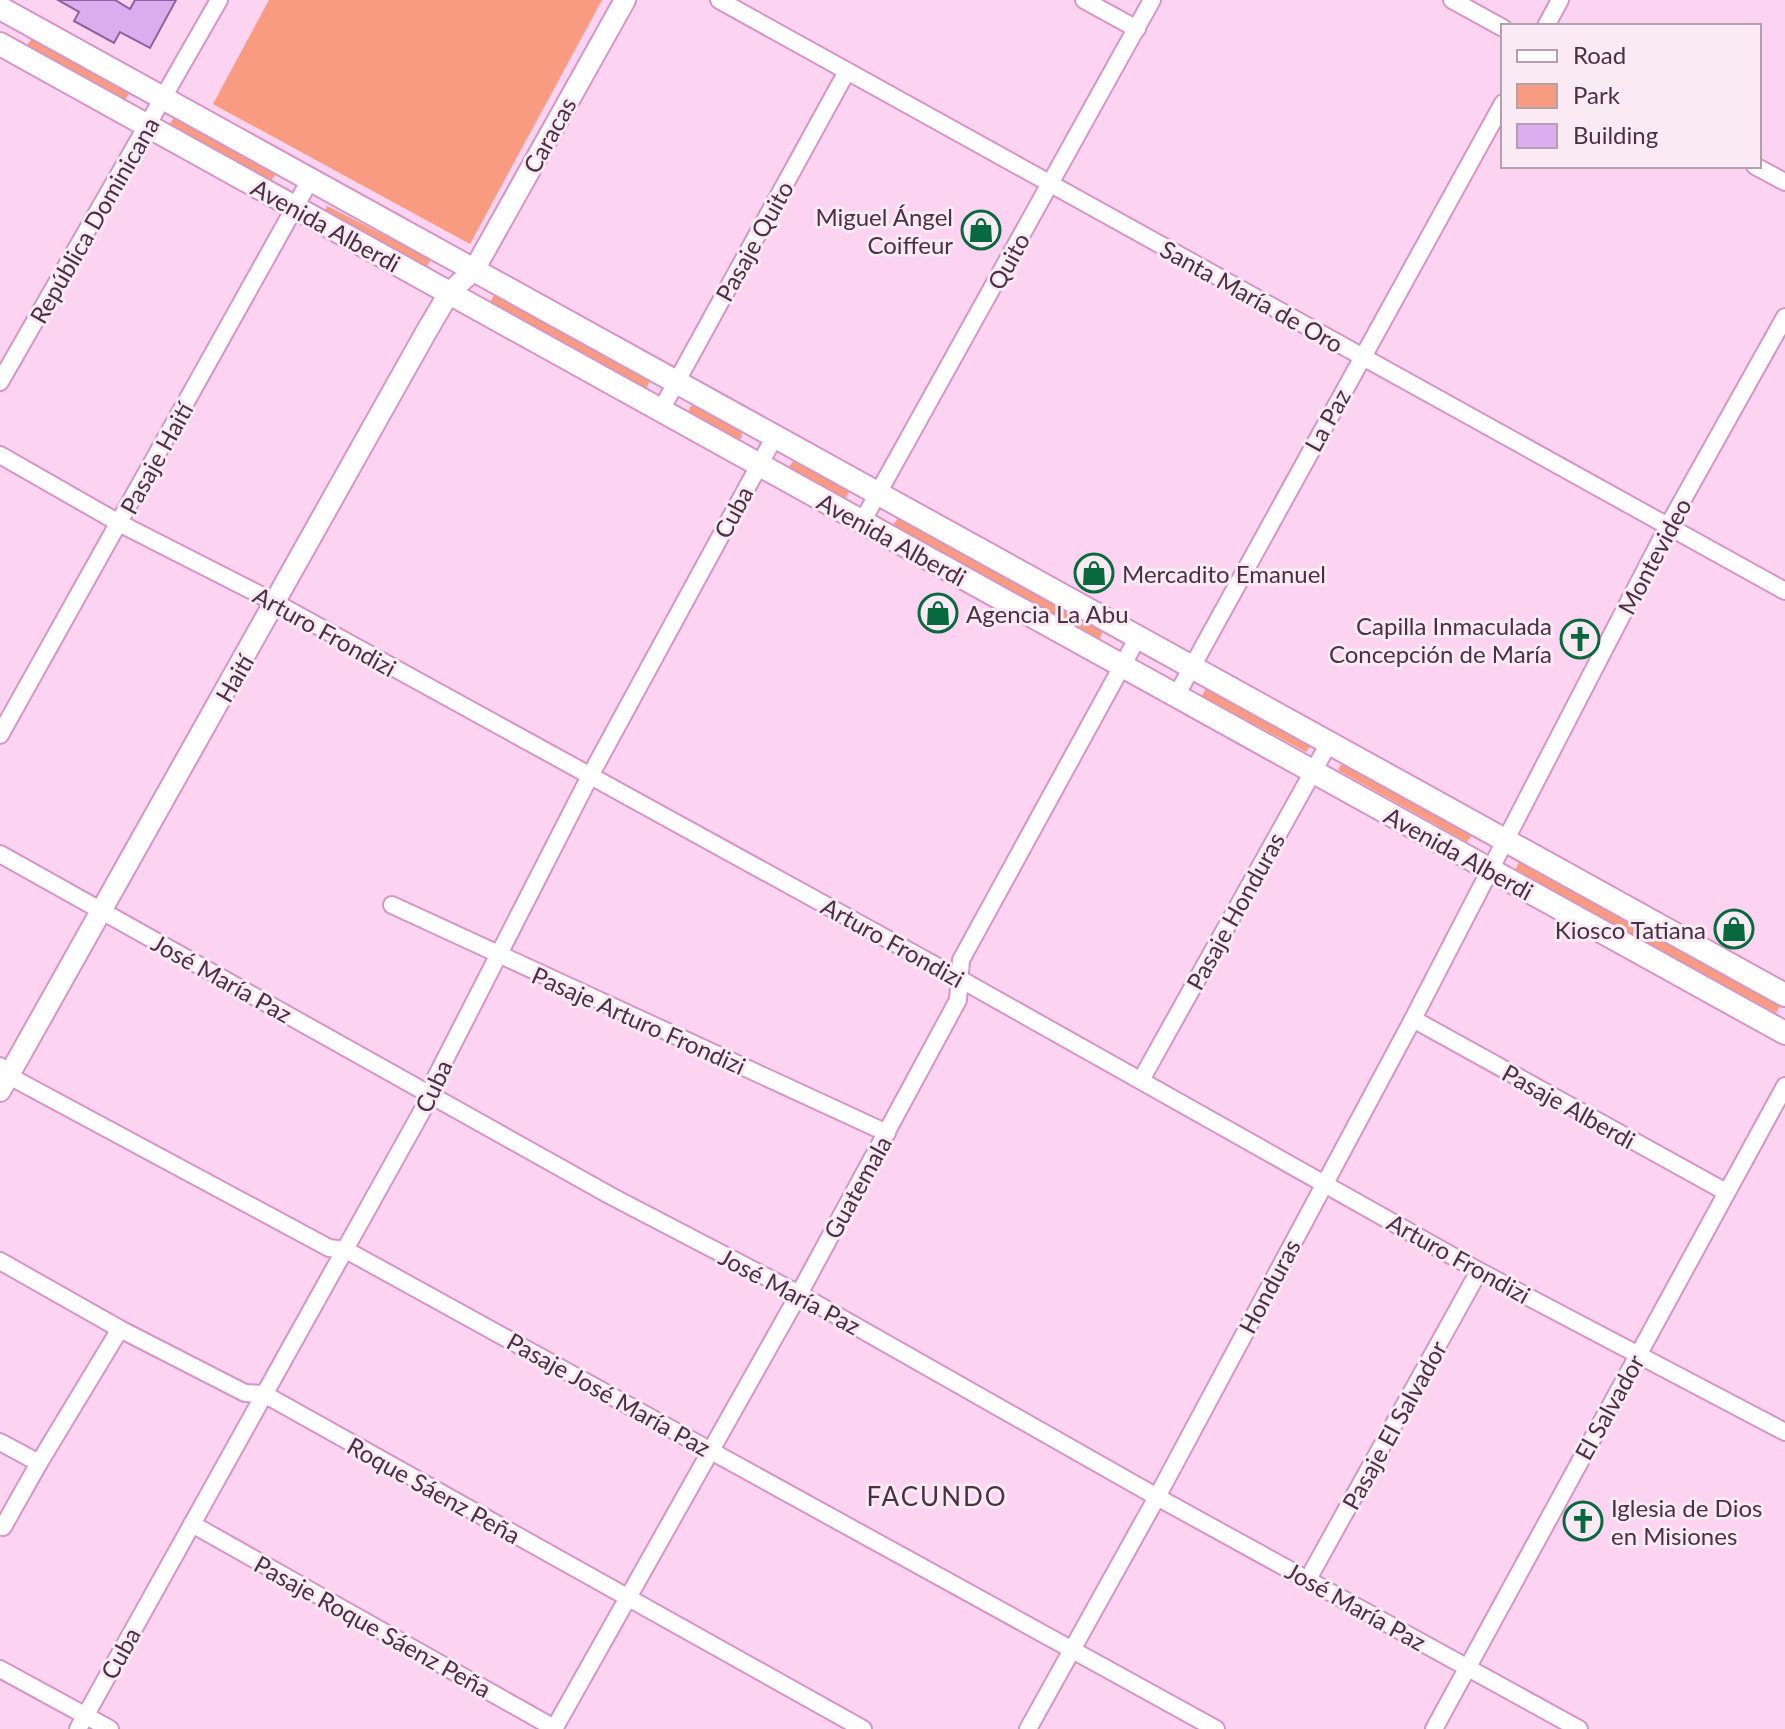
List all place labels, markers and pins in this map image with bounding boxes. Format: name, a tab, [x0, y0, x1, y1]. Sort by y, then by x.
place label: Miguel Ángel Coiffeur	[815, 202, 953, 259]
shop icon: Miguel Ángel Coiffeur	[960, 209, 1002, 251]
shop icon: Mercadito Emanuel	[1073, 552, 1115, 594]
place label: Mercadito Emanuel	[1122, 559, 1326, 588]
shop icon: Agencia La Abu	[917, 592, 959, 634]
place label: Agencia La Abu	[966, 599, 1129, 628]
place label: Capilla Inmaculada Concepción de María	[1329, 611, 1552, 668]
church icon: Capilla Inmaculada Concepción de María	[1559, 618, 1601, 660]
shop icon: Kiosco Tatiana	[1713, 908, 1755, 950]
place label: Kiosco Tatiana	[1555, 915, 1706, 944]
place label: Iglesia de Dios en Misiones	[1611, 1493, 1762, 1550]
church icon: Iglesia de Dios en Misiones	[1562, 1500, 1604, 1542]

